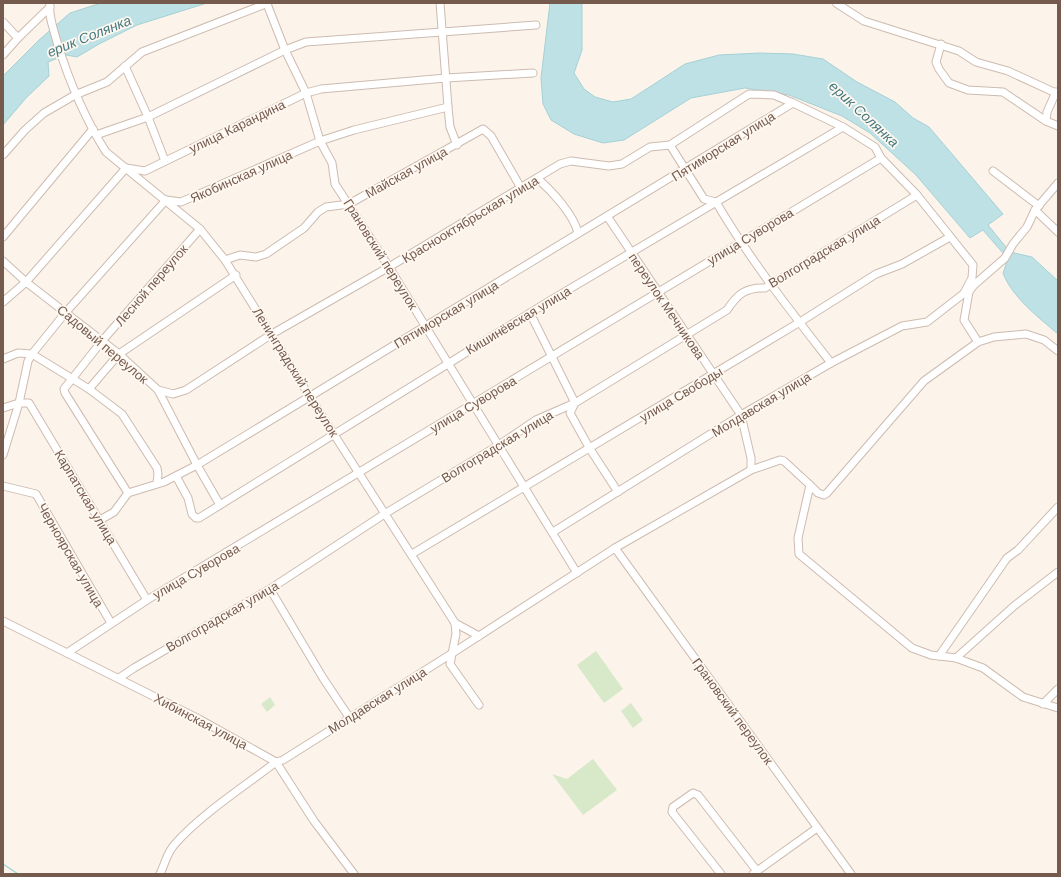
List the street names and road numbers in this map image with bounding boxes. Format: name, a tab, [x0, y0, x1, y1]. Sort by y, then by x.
street label: улица Карандина	[186, 95, 289, 157]
street label: Пятиморская улица	[668, 107, 779, 185]
street label: Майская улица	[362, 142, 451, 202]
street label: Якобинская улица	[187, 146, 296, 207]
street label: Краснооктябрьская улица	[399, 171, 542, 267]
street label: Грановский переулок	[340, 196, 422, 313]
street label: улица Суворова	[704, 204, 797, 269]
street label: Волгоградская улица	[765, 211, 884, 292]
street label: Лесной переулок	[111, 241, 192, 330]
street label: переулок Мечникова	[625, 250, 709, 363]
street label: Пятиморская улица	[391, 276, 502, 352]
street label: Кишинёвская улица	[463, 282, 575, 359]
street label: Садовый переулок	[54, 301, 152, 388]
street label: Ленинградский переулок	[249, 304, 343, 441]
street label: улица Свободы	[637, 363, 726, 426]
street label: Молдавская улица	[708, 368, 815, 441]
street label: улица Суворова	[427, 372, 520, 437]
street label: Волгоградская улица	[438, 406, 557, 487]
street label: Карпатская улица	[51, 447, 121, 548]
street label: Черноярская улица	[34, 500, 108, 611]
street label: улица Суворова	[150, 539, 243, 603]
street label: Волгоградская улица	[163, 577, 282, 656]
street label: Грановский переулок	[688, 655, 777, 768]
street label: Молдавская улица	[325, 663, 430, 738]
street label: Хибинская улица	[151, 690, 251, 754]

